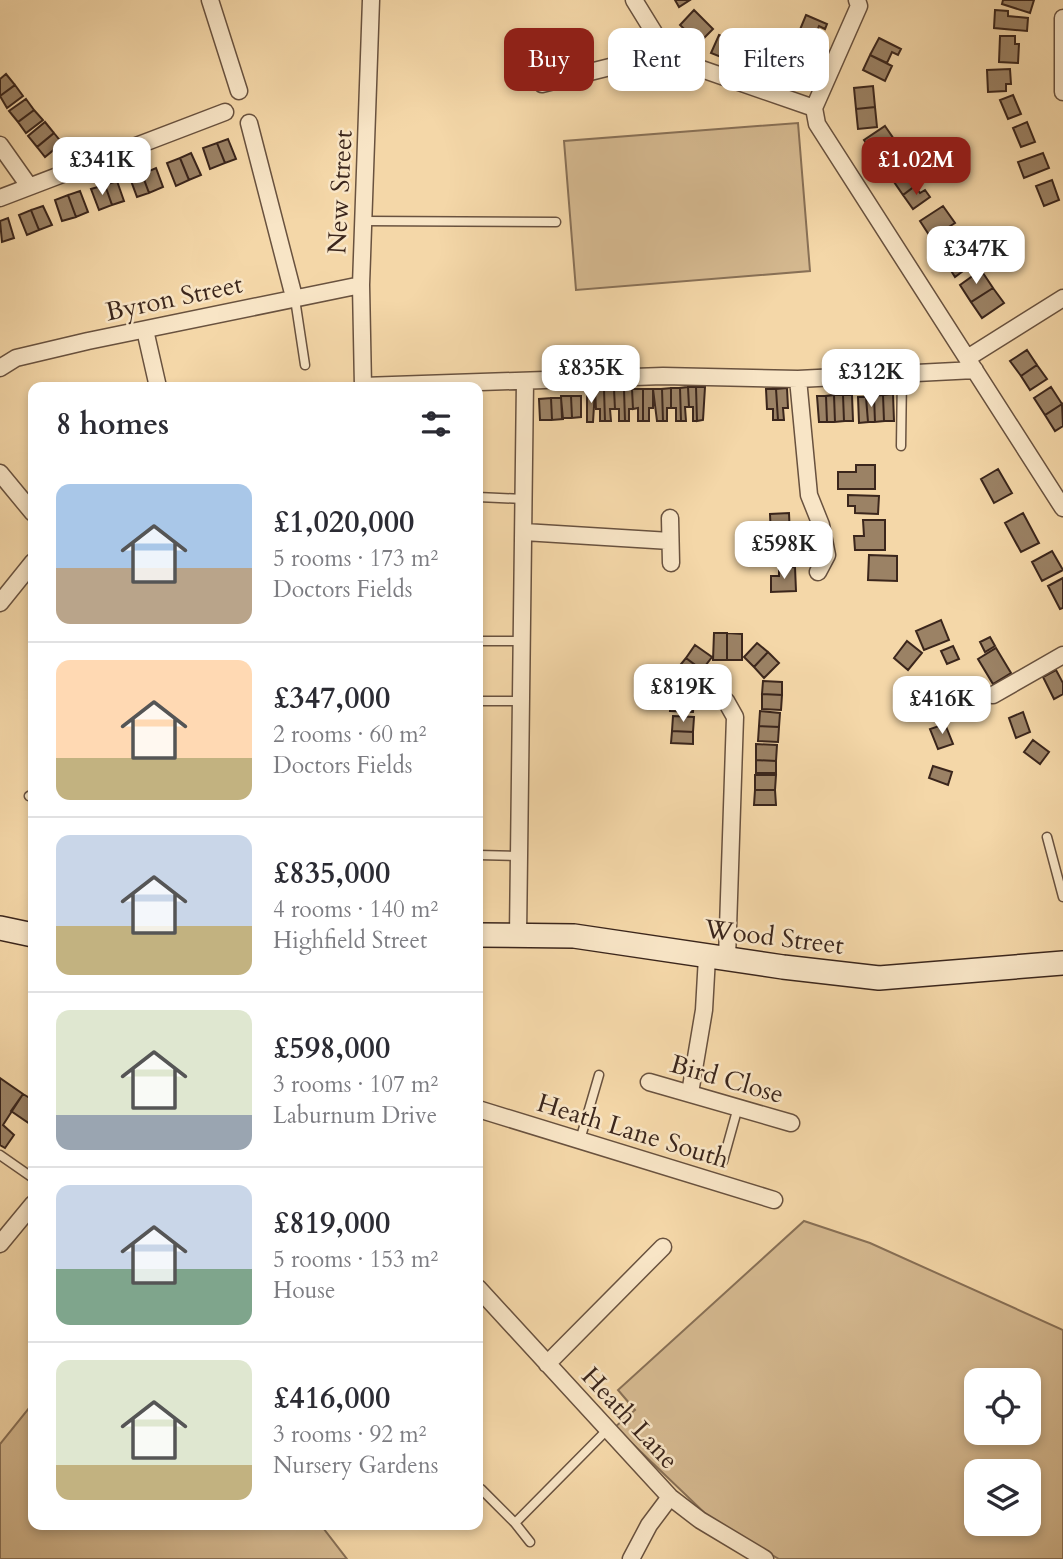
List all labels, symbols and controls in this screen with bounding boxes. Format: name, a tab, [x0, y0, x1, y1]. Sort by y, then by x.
chip: Buy	[504, 28, 594, 91]
chip: Rent	[608, 28, 705, 91]
chip: Filters	[719, 28, 829, 91]
street label: New Street	[319, 129, 361, 255]
pin: £341K	[53, 138, 151, 197]
pin: £1.02M	[859, 138, 973, 197]
text: £341K	[69, 144, 135, 175]
text: £1.02M	[878, 144, 954, 175]
pin: £347K	[927, 226, 1025, 286]
text: £347K	[943, 233, 1009, 264]
street label: Byron Street	[102, 266, 246, 330]
pin: £835K	[542, 346, 640, 405]
pin: £312K	[822, 350, 920, 409]
text: £835K	[558, 352, 624, 383]
text: £312K	[838, 356, 904, 387]
text: 8 homes	[56, 404, 169, 445]
icon: filters	[417, 405, 455, 443]
text: £1,020,000	[273, 502, 414, 543]
icon: home	[112, 512, 196, 596]
pin: £598K	[735, 522, 833, 581]
text: £598K	[751, 528, 817, 559]
text: 5 rooms · 173 m²	[273, 543, 438, 574]
text: Doctors Fields	[273, 574, 412, 605]
pin: £819K	[634, 664, 732, 724]
text: £819K	[650, 671, 716, 702]
pin: £416K	[893, 676, 991, 736]
text: £347,000	[273, 678, 390, 719]
text: £416K	[909, 683, 975, 714]
icon: home	[112, 688, 196, 772]
text: 2 rooms · 60 m²	[273, 719, 426, 750]
text: Doctors Fields	[273, 750, 412, 781]
text: £835,000	[273, 853, 390, 894]
icon: home	[112, 863, 196, 947]
text: 4 rooms · 140 m²	[273, 894, 438, 925]
street label: Wood Street	[701, 911, 846, 963]
text: Highfield Street	[273, 925, 427, 956]
text: £598,000	[273, 1028, 390, 1069]
icon: home	[112, 1038, 196, 1122]
street label: Bird Close	[666, 1046, 788, 1112]
text: 3 rooms · 107 m²	[273, 1069, 438, 1100]
street label: Heath Lane South	[533, 1085, 733, 1177]
text: Laburnum Drive	[273, 1100, 437, 1131]
text: £819,000	[273, 1203, 390, 1244]
icon: home	[112, 1213, 196, 1297]
text: 5 rooms · 153 m²	[273, 1244, 438, 1275]
text: House	[273, 1275, 335, 1306]
street label: Heath Lane	[574, 1359, 686, 1477]
map controls	[964, 1368, 1041, 1536]
button: locate	[964, 1368, 1041, 1445]
text: £416,000	[273, 1378, 390, 1419]
icon: home	[112, 1388, 196, 1472]
text: 3 rooms · 92 m²	[273, 1419, 426, 1450]
text: Nursery Gardens	[273, 1450, 438, 1481]
button: layers	[964, 1459, 1041, 1536]

